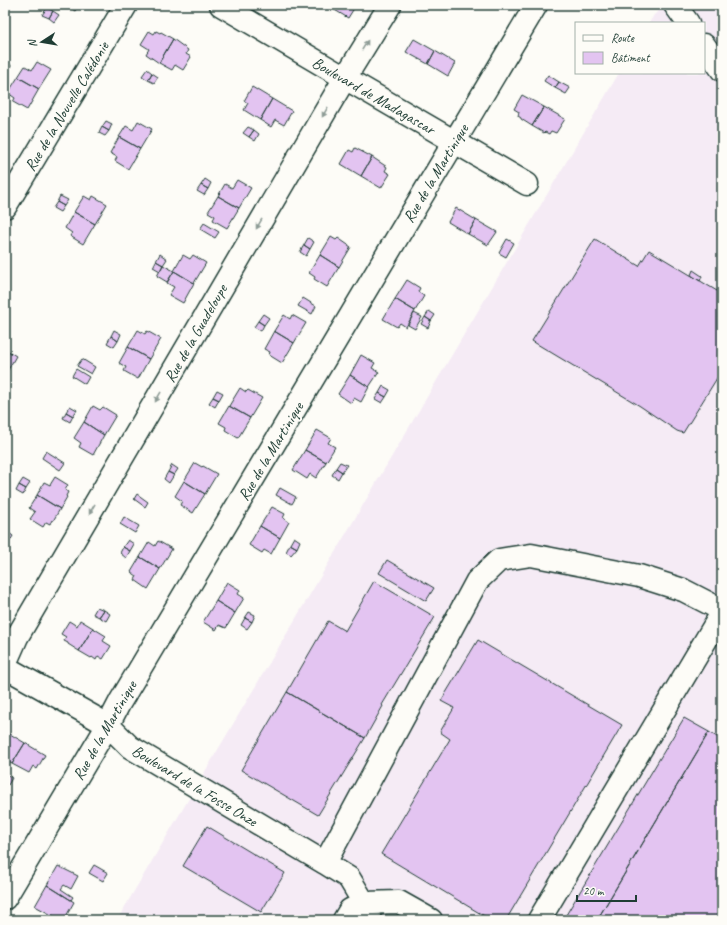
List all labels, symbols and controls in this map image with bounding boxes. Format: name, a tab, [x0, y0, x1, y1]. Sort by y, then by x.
north arrow	[22, 22, 62, 62]
legend	[575, 22, 705, 74]
text: Route	[611, 30, 635, 46]
street label: Rue de la Nouvelle Calédonie	[20, 38, 112, 174]
one-way arrow	[361, 40, 369, 50]
text: Bâtiment	[611, 50, 650, 66]
street label: Boulevard de Madagascar	[309, 53, 440, 140]
one-way arrow	[322, 106, 329, 118]
street label: Rue de la Martinique	[399, 119, 474, 226]
one-way arrow	[256, 218, 263, 230]
street label: Rue de la Guadeloupe	[160, 280, 233, 386]
one-way arrow	[155, 391, 162, 402]
street label: Rue de la Martinique	[234, 397, 309, 504]
one-way arrow	[89, 503, 96, 515]
street label: Rue de la Martinique	[68, 676, 142, 784]
street label: Boulevard de la Fosse Onze	[128, 741, 262, 832]
scale bar	[577, 877, 636, 903]
text: 20 m	[583, 883, 605, 899]

